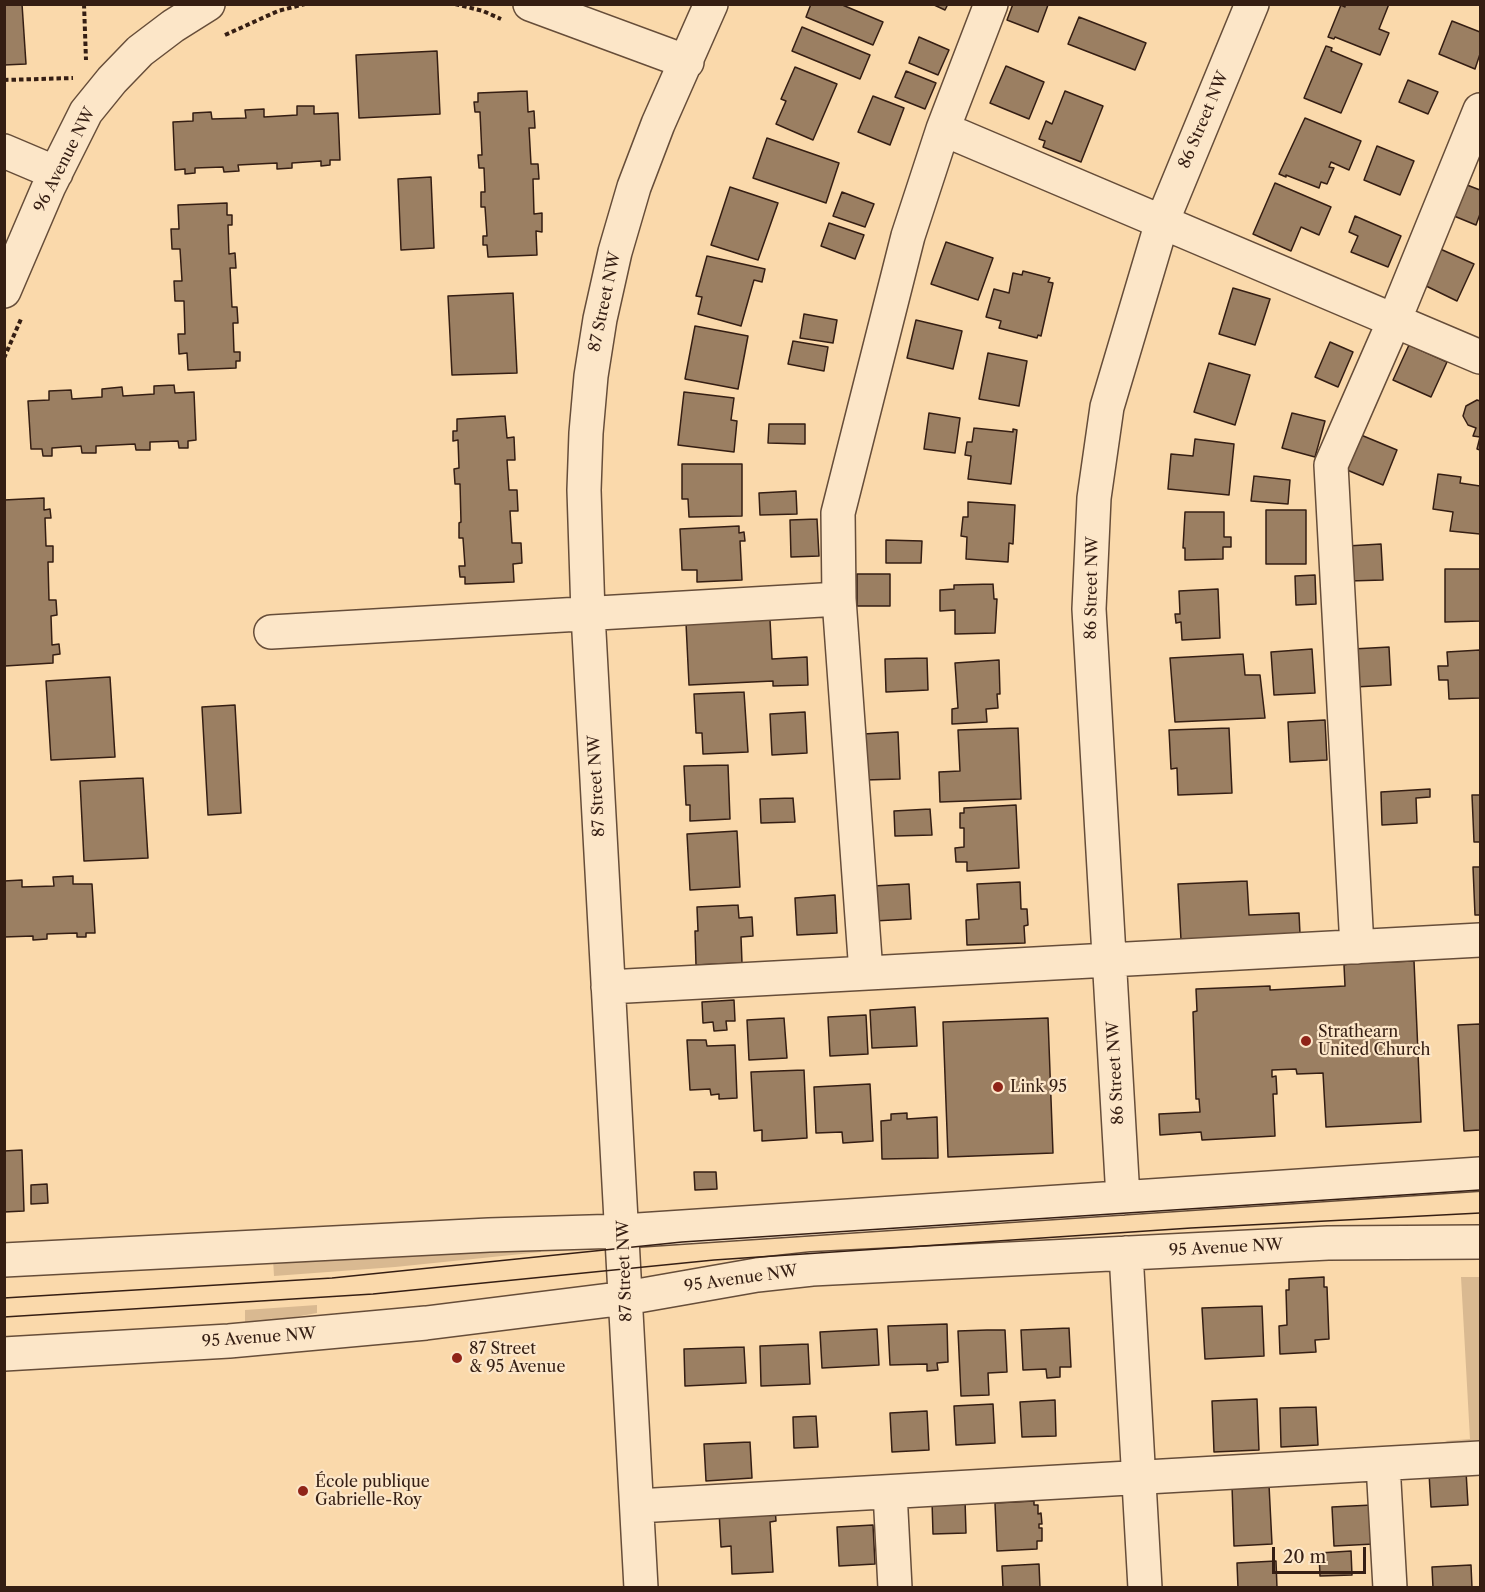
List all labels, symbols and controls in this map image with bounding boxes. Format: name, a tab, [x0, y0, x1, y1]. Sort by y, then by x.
street label: 86 Street NW	[1175, 69, 1233, 171]
street label: 96 Avenue NW	[30, 104, 100, 216]
street label: 87 Street NW	[585, 250, 625, 354]
street label: 86 Street NW	[1081, 536, 1103, 640]
street label: 87 Street NW	[585, 735, 609, 837]
street label: 86 Street NW	[1104, 1021, 1128, 1125]
place label: Strathearn United Church	[1318, 1022, 1431, 1060]
marker: Strathearn United Church	[1299, 1034, 1313, 1048]
place label: Link 95	[1010, 1077, 1067, 1097]
marker: Link 95	[991, 1080, 1005, 1094]
street label: 87 Street NW	[614, 1220, 636, 1322]
street label: 95 Avenue NW	[1168, 1235, 1284, 1261]
street label: 95 Avenue NW	[683, 1262, 799, 1296]
street label: 95 Avenue NW	[201, 1324, 317, 1352]
place label: 87 Street & 95 Avenue	[469, 1339, 565, 1377]
marker: 87 Street & 95 Avenue	[450, 1351, 464, 1365]
place label: École publique Gabrielle-Roy	[315, 1472, 430, 1510]
marker: École publique Gabrielle-Roy	[296, 1484, 310, 1498]
scale bar	[1275, 1535, 1370, 1573]
text: 20 m	[1283, 1546, 1326, 1568]

